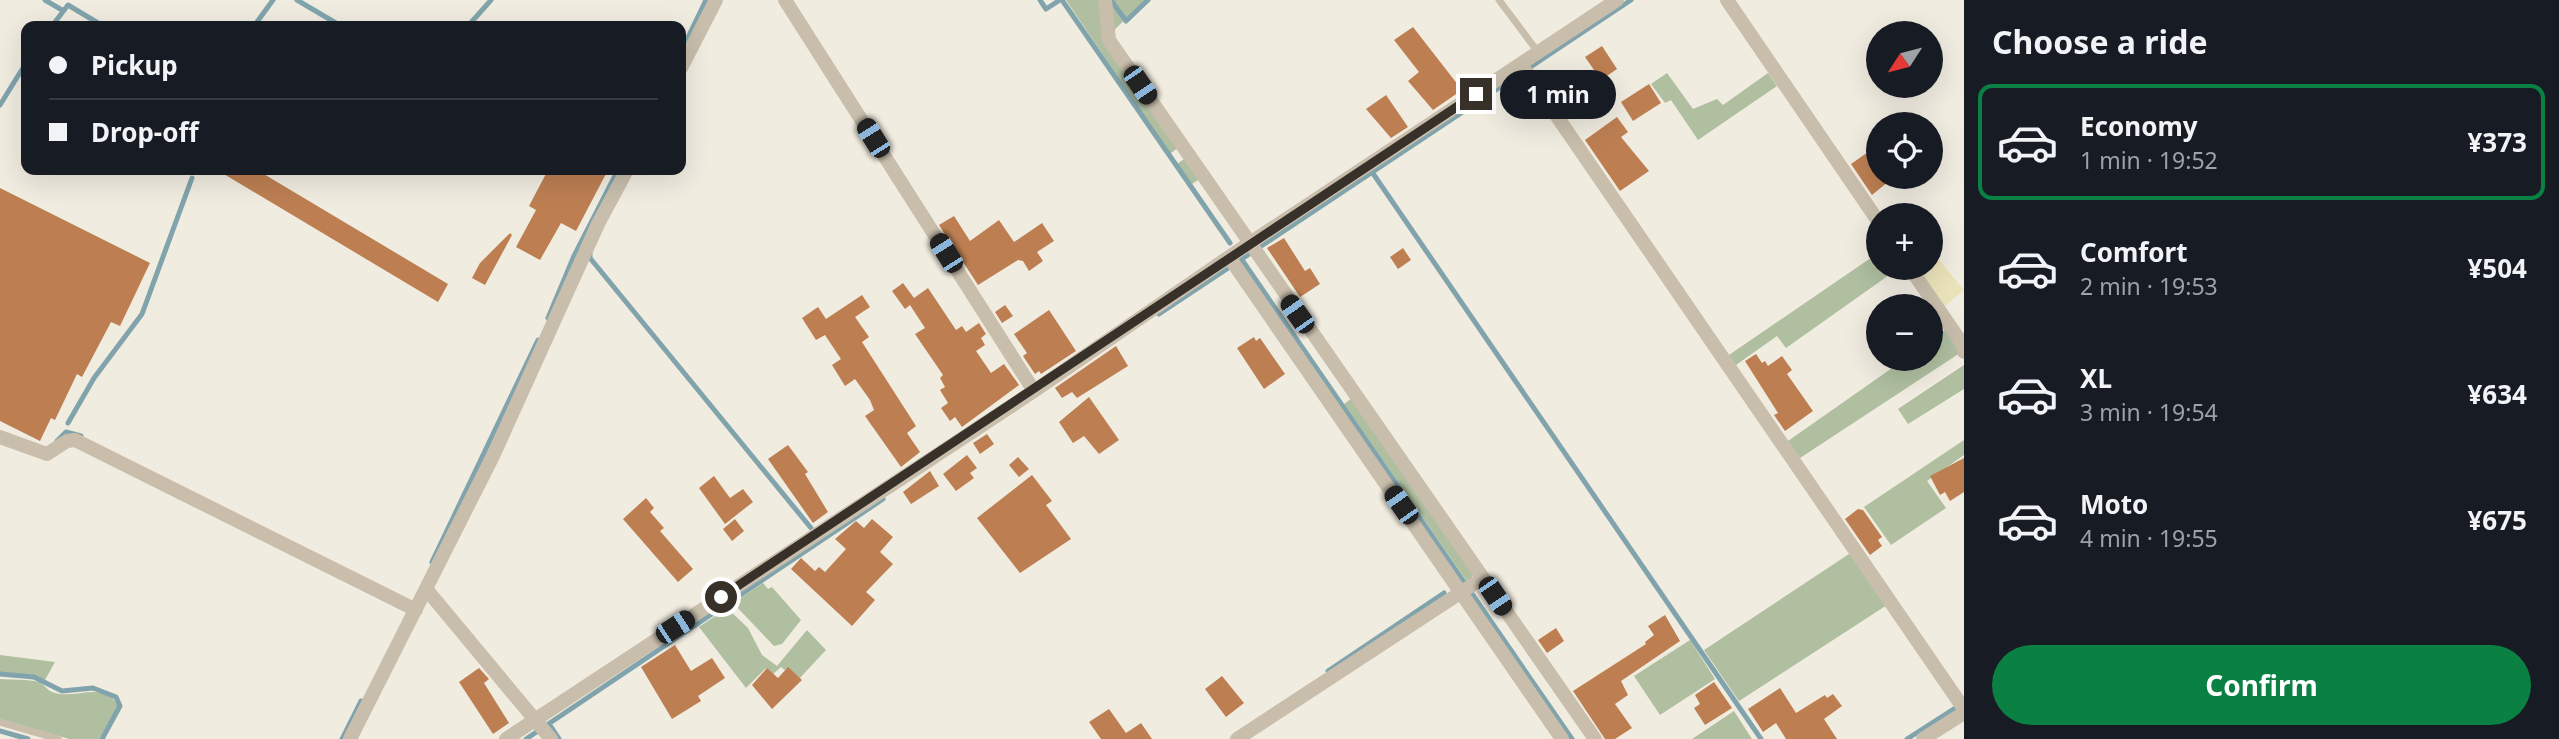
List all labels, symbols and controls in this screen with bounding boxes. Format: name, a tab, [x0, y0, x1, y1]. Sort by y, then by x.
text: Choose a ride	[1992, 20, 2208, 63]
north arrow	[1866, 21, 1942, 98]
map controls	[1866, 21, 1943, 371]
text: Pickup	[91, 47, 178, 83]
car	[1120, 62, 1161, 108]
callout: 1 min	[1500, 70, 1616, 119]
route end	[1460, 78, 1492, 110]
text: 1 min	[1526, 78, 1590, 110]
text: Economy	[2080, 108, 2198, 144]
icon: car	[1996, 111, 2059, 174]
button: locate	[1866, 112, 1943, 189]
text: Drop-off	[91, 114, 198, 150]
car	[853, 115, 894, 161]
text: ¥373	[2468, 124, 2527, 160]
text: 1 min · 19:52	[2080, 144, 2218, 176]
button: +	[1866, 203, 1943, 280]
car	[926, 230, 967, 276]
text: Comfort	[2080, 234, 2188, 270]
icon: car	[1996, 237, 2059, 300]
text: ¥504	[2468, 250, 2527, 286]
text: 2 min · 19:53	[2080, 270, 2218, 302]
car	[1277, 291, 1318, 337]
button: −	[1866, 294, 1943, 371]
text: XL	[2080, 360, 2112, 396]
icon: car	[1996, 363, 2059, 426]
text: ¥634	[2468, 376, 2527, 412]
text: 3 min · 19:54	[2080, 396, 2218, 428]
car	[1381, 482, 1422, 528]
text: Moto	[2080, 486, 2148, 522]
icon: car	[1996, 489, 2059, 552]
text: ¥675	[2468, 502, 2527, 538]
text: 4 min · 19:55	[2080, 522, 2218, 554]
car	[1475, 573, 1516, 619]
route start	[705, 581, 737, 613]
car	[652, 607, 699, 647]
button: Confirm	[1992, 645, 2531, 725]

